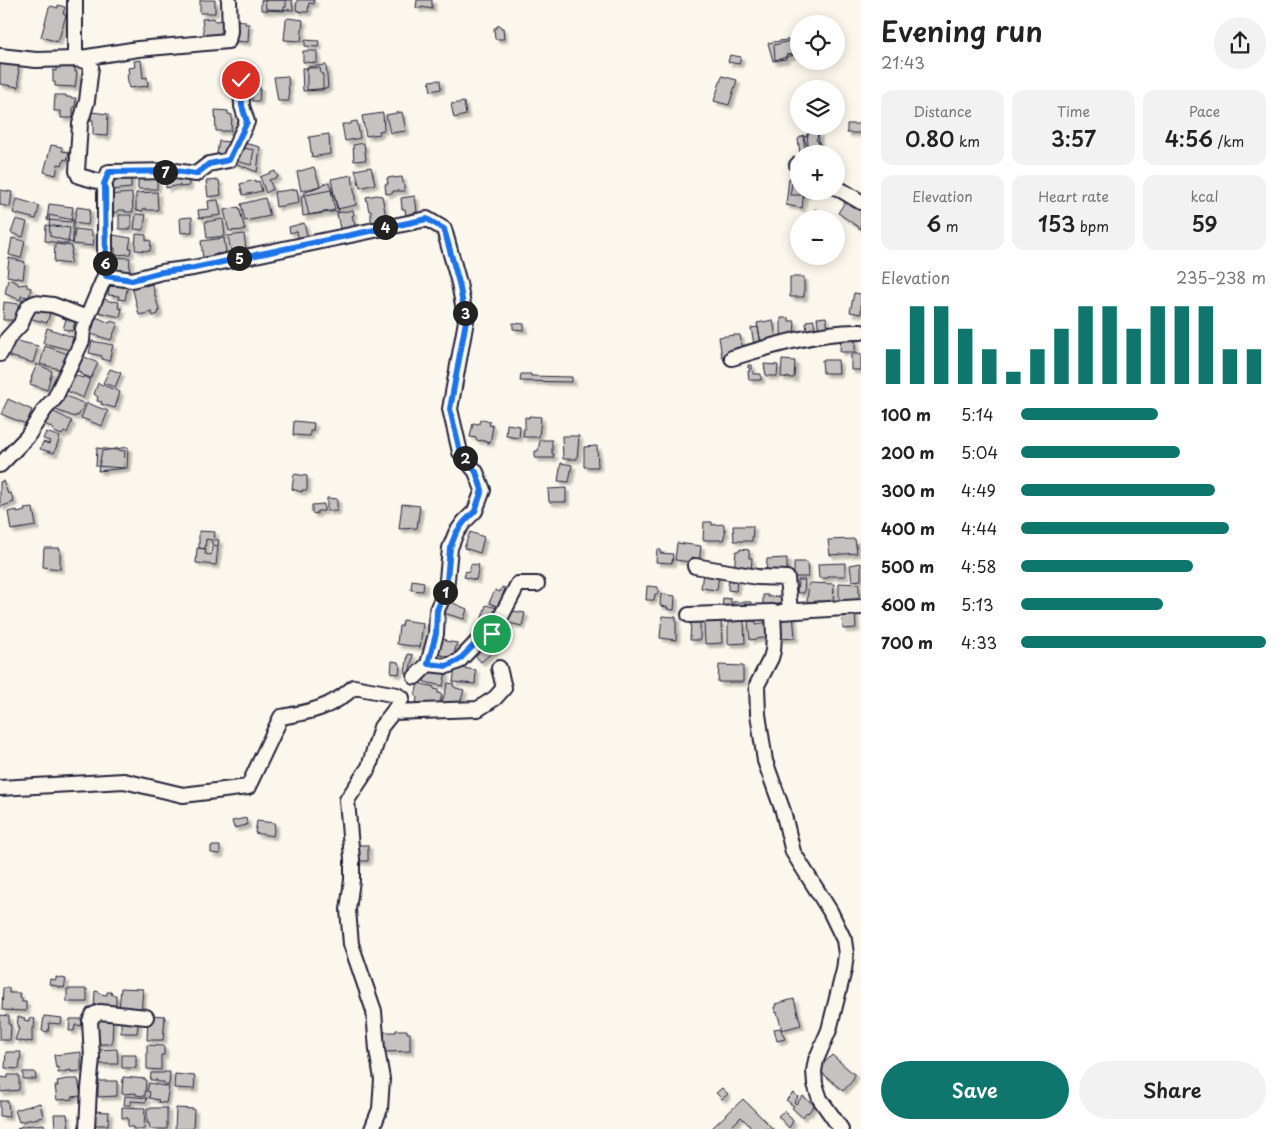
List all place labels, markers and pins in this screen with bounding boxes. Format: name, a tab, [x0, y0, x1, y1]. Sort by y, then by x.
pin	[220, 59, 262, 101]
pin: 7	[152, 160, 178, 184]
pin: 4	[372, 214, 398, 240]
pin: 5	[226, 246, 252, 270]
pin: 6	[92, 250, 118, 276]
pin: 3	[452, 300, 478, 326]
pin: 2	[452, 446, 478, 470]
pin: 1	[432, 580, 458, 604]
pin	[471, 613, 513, 655]

